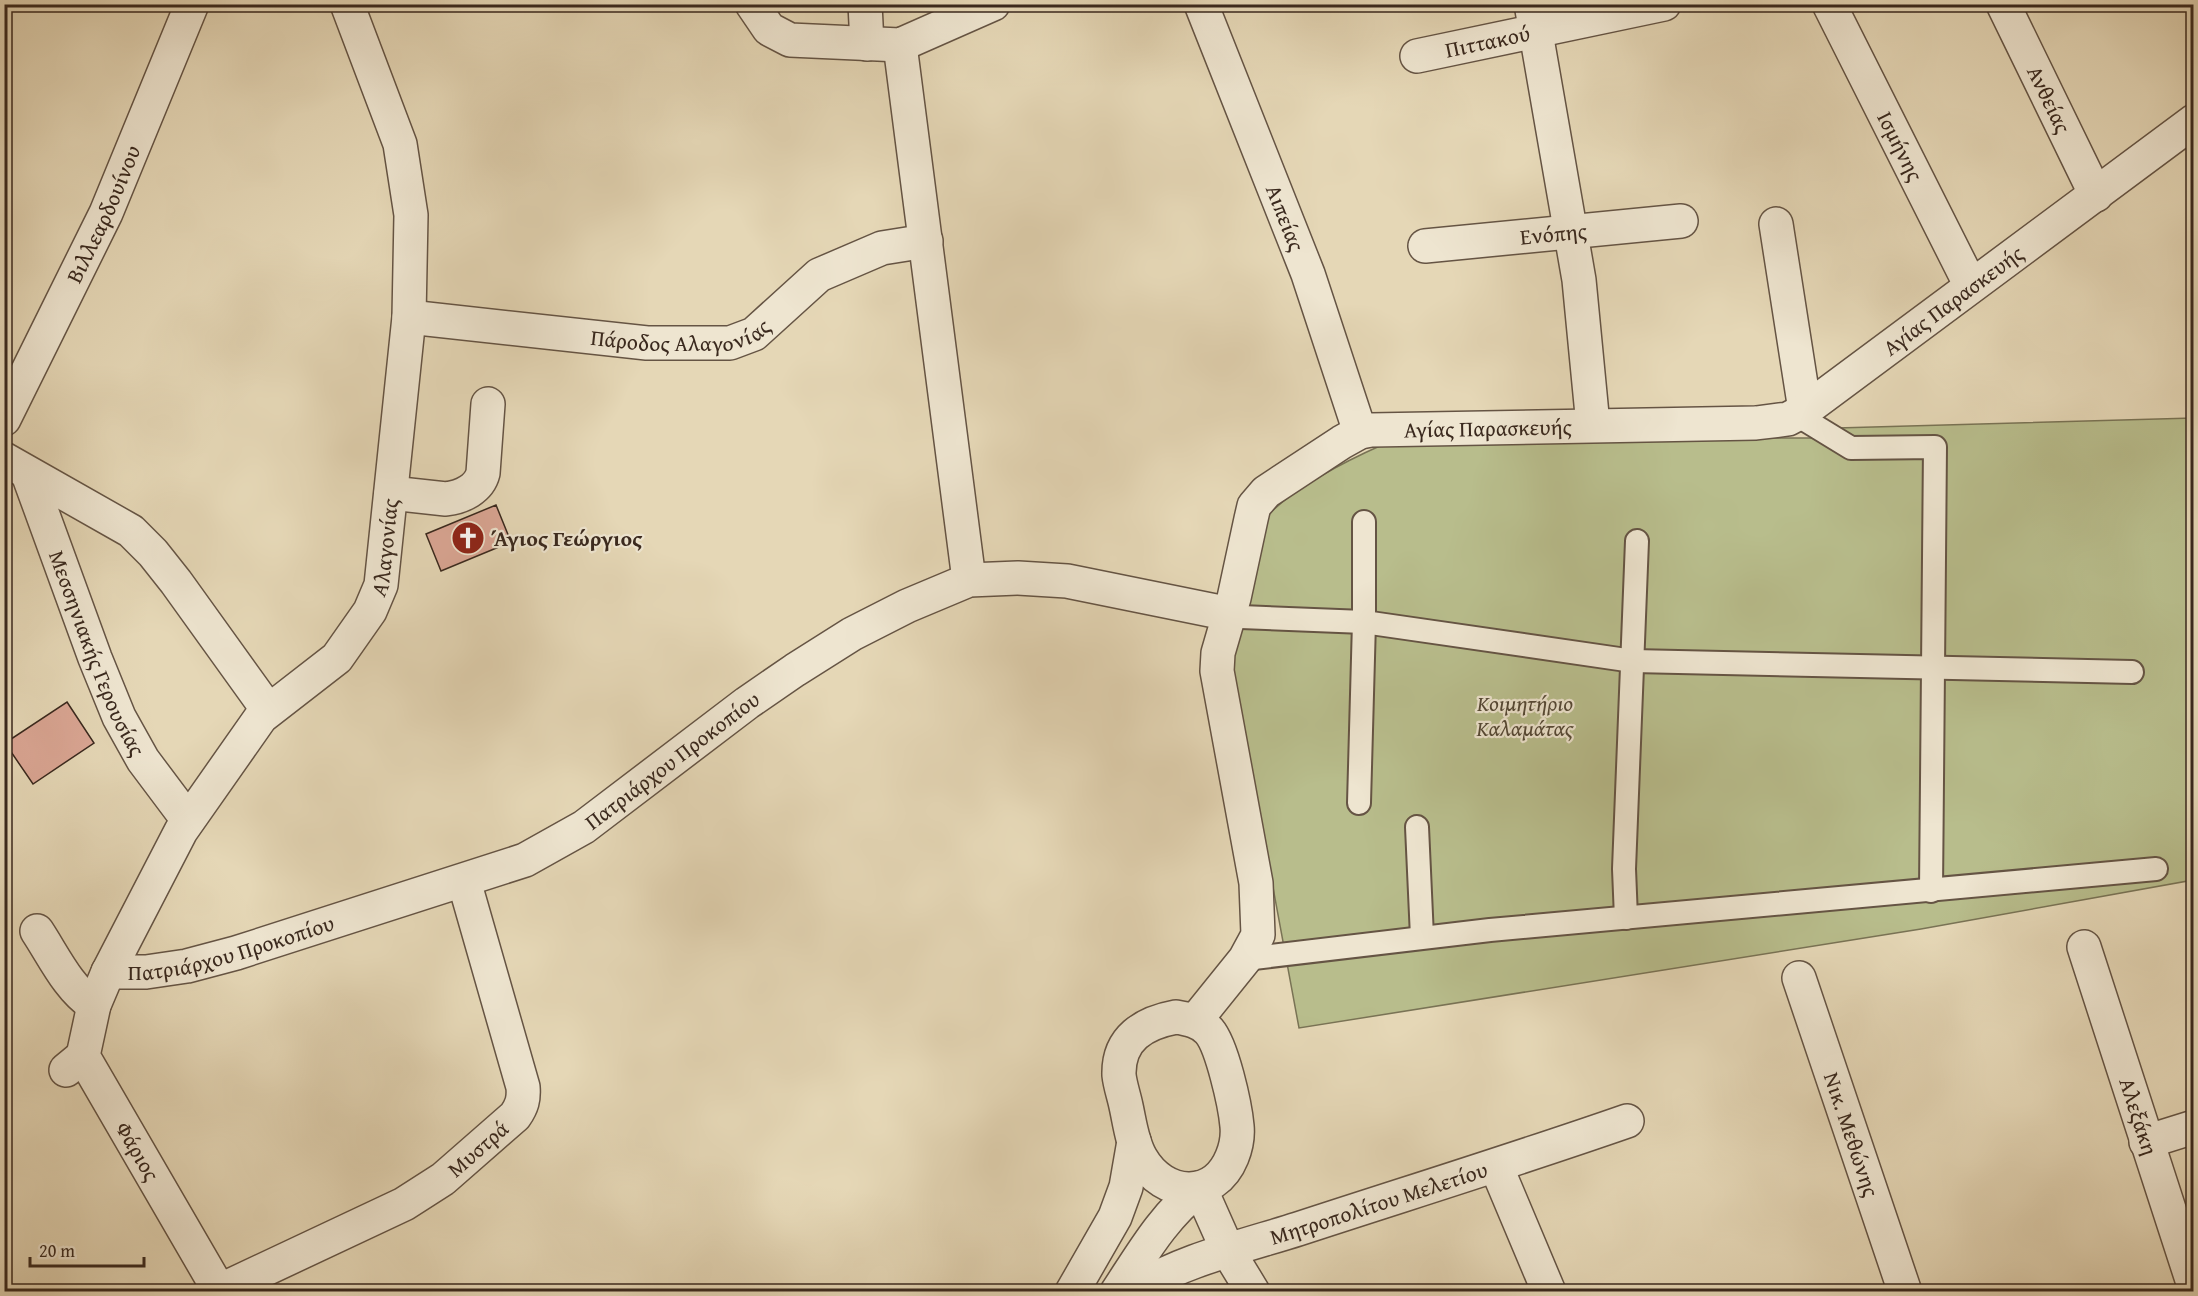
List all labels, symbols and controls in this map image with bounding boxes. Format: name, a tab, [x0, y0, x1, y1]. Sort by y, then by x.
street label: Πιττακού	[1442, 17, 1533, 66]
street label: Ανθείας	[2019, 60, 2080, 139]
street label: Ισμήνης	[1869, 105, 1932, 187]
street label: Βιλλεαρδουίνου	[58, 140, 148, 288]
street label: Αιπείας	[1258, 180, 1314, 257]
street label: Ενόπης	[1519, 214, 1589, 253]
street label: Αγίας Παρασκευής	[1876, 237, 2030, 363]
street label: Πάροδος Αλαγονίας	[589, 310, 778, 359]
street label: Αγίας Παρασκευής	[1403, 410, 1573, 445]
street label: Αλαγονίας	[362, 496, 406, 601]
church icon: Άγιος Γεώργιος	[450, 520, 486, 556]
place label: Άγιος Γεώργιος	[491, 522, 643, 554]
street label: Μεσσηνιακής Γερουσίας	[41, 546, 154, 762]
street label: Πατριάρχου Προκοπίου	[578, 683, 766, 837]
park label: Κοιμητήριο Καλαμάτας	[1475, 687, 1575, 744]
street label: Πατριάρχου Προκοπίου	[128, 906, 338, 988]
street label: Νικ. Μεθώνης	[1816, 1068, 1888, 1202]
street label: Αλεξάκη	[2111, 1073, 2166, 1159]
street label: Μυστρά	[440, 1113, 516, 1184]
street label: Φάριος	[108, 1115, 168, 1187]
street label: Μητροπολίτου Μελετίου	[1266, 1153, 1492, 1253]
scale bar	[30, 1230, 144, 1268]
text: 20 m	[39, 1237, 75, 1264]

